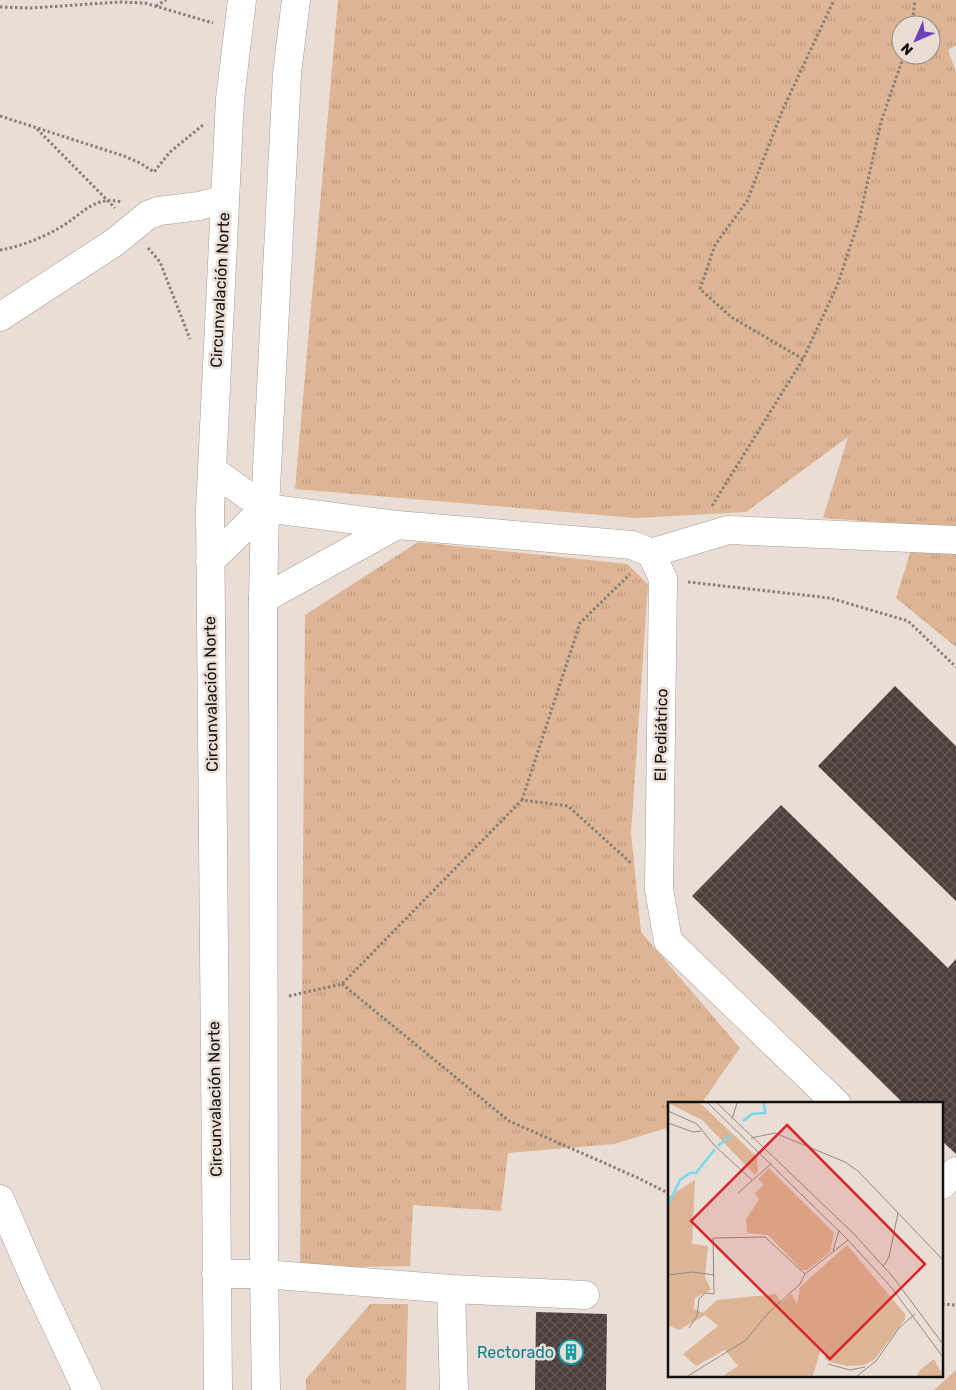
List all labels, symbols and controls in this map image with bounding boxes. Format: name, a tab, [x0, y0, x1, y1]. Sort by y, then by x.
north arrow	[891, 15, 941, 65]
text: N	[898, 39, 917, 58]
street label: Circunvalación Norte	[206, 212, 234, 368]
street label: Circunvalación Norte	[200, 616, 222, 772]
street label: El Pediátrico	[651, 688, 671, 782]
street label: Circunvalación Norte	[204, 1021, 226, 1177]
inset map	[668, 1102, 944, 1378]
building icon: Rectorado	[558, 1339, 584, 1365]
place label: Rectorado	[477, 1343, 554, 1362]

